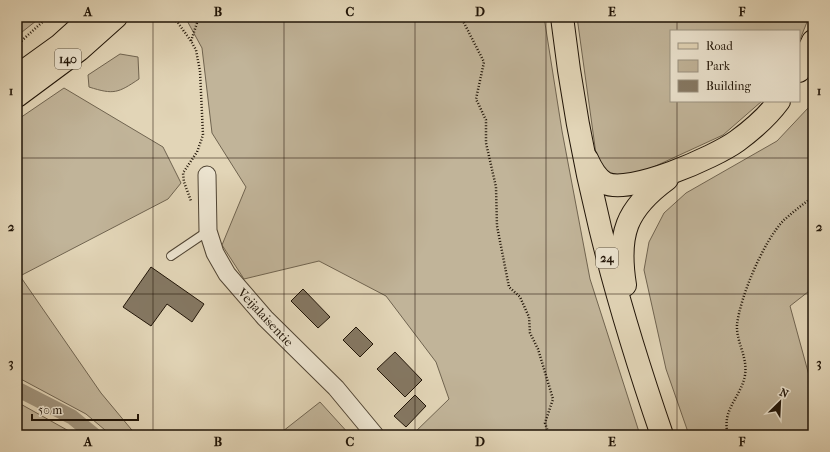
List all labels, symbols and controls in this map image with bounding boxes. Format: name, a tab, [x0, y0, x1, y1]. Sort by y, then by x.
text: A	[83, 4, 93, 19]
text: B	[214, 4, 223, 19]
text: C	[346, 4, 355, 19]
text: D	[475, 4, 485, 19]
text: E	[608, 4, 616, 19]
text: F	[738, 4, 746, 19]
legend	[670, 30, 800, 102]
text: Road	[706, 39, 733, 53]
road number: 140	[55, 49, 81, 69]
text: Park	[706, 59, 731, 73]
text: Building	[706, 79, 751, 93]
text: 1	[9, 83, 14, 98]
text: 1	[817, 83, 822, 98]
text: 2	[8, 219, 15, 234]
text: 2	[816, 219, 823, 234]
road number: 24	[596, 248, 618, 268]
street label: Veijalaisentie	[234, 284, 297, 350]
text: 3	[8, 355, 14, 371]
text: 3	[816, 355, 822, 371]
north arrow	[760, 382, 800, 422]
text: N	[777, 386, 791, 401]
scale bar	[32, 396, 138, 422]
text: 50 m	[38, 403, 62, 417]
text: A	[83, 434, 93, 449]
text: B	[214, 434, 223, 449]
text: C	[346, 434, 355, 449]
text: D	[475, 434, 485, 449]
text: E	[608, 434, 616, 449]
text: F	[738, 434, 746, 449]

